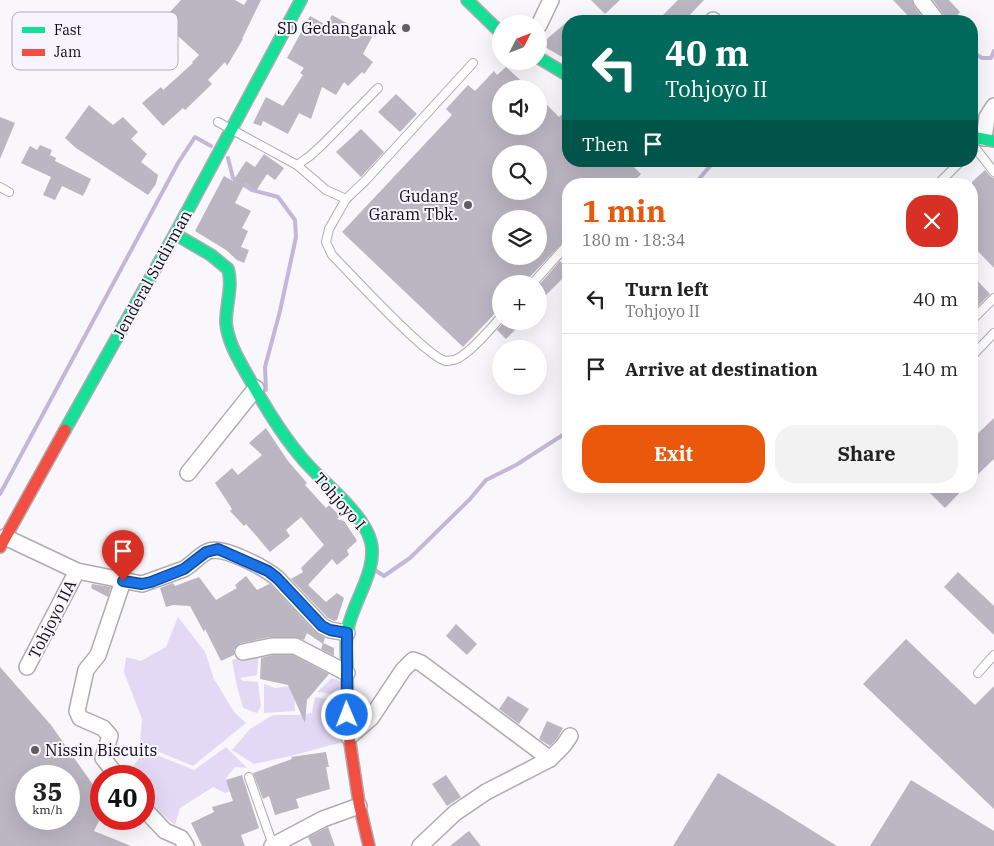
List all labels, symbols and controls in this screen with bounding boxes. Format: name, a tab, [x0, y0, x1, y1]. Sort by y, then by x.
legend	[12, 12, 178, 70]
north arrow	[492, 15, 548, 70]
map controls	[492, 15, 547, 395]
place label: SD Gedanganak	[277, 18, 397, 38]
text: Fast	[54, 21, 82, 39]
marker: SD Gedanganak	[400, 22, 412, 34]
text: 40 m	[665, 30, 749, 76]
icon: left	[582, 35, 647, 100]
text: Jam	[54, 43, 81, 61]
text: Tohjoyo II	[665, 74, 768, 103]
button: sound	[492, 80, 547, 135]
icon: arrive	[639, 130, 667, 158]
text: Then	[582, 132, 629, 156]
button: search	[492, 145, 547, 200]
place label: Gudang Garam Tbk.	[369, 186, 458, 224]
text: 1 min	[582, 191, 666, 230]
button: close	[906, 195, 958, 247]
marker: Gudang Garam Tbk.	[462, 199, 474, 211]
street label: Jenderal Sudirman	[108, 206, 196, 342]
button: layers	[492, 210, 547, 265]
text: 180 m · 18:34	[582, 230, 685, 250]
button: +	[492, 275, 547, 330]
text: Turn left	[625, 277, 708, 301]
icon: left	[582, 285, 610, 313]
text: 40 m	[913, 287, 958, 311]
text: Tohjoyo II	[625, 301, 700, 321]
button: −	[492, 340, 547, 395]
icon: arrive	[582, 355, 610, 383]
text: Arrive at destination	[625, 357, 818, 381]
text: 140 m	[901, 357, 958, 381]
button: Exit	[582, 425, 765, 483]
button: Share	[775, 425, 958, 483]
street label: Tohjoyo I	[310, 468, 370, 534]
pin	[102, 530, 144, 581]
icon: arrive	[109, 537, 137, 565]
street label: Tohjoyo IIA	[24, 576, 80, 662]
position arrow	[320, 688, 372, 740]
place label: Nissin Biscuits	[45, 740, 157, 760]
marker: Nissin Biscuits	[29, 744, 41, 756]
speed limit sign: 40	[90, 765, 155, 830]
text: 35	[32, 775, 63, 808]
text: km/h	[32, 802, 63, 817]

